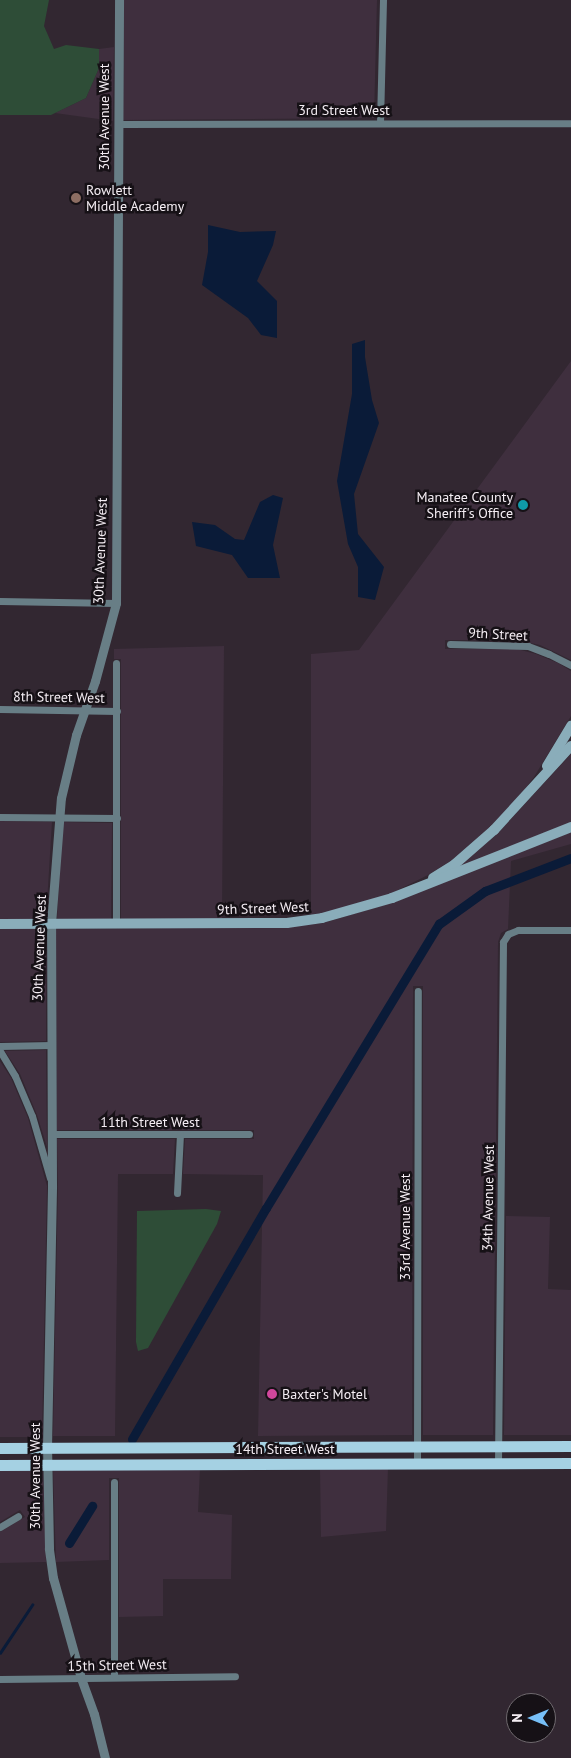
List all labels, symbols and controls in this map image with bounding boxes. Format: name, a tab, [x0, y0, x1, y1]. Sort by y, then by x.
street label: 30th Avenue West	[96, 63, 112, 171]
street label: 3rd Street West	[298, 102, 390, 118]
place label: Rowlett Middle Academy	[86, 182, 185, 214]
marker: Rowlett Middle Academy	[70, 192, 82, 204]
place label: Manatee County Sheriff's Office	[416, 489, 513, 522]
street label: 30th Avenue West	[90, 497, 110, 605]
marker: Manatee County Sheriff's Office	[517, 499, 529, 511]
street label: 9th Street	[468, 624, 528, 644]
street label: 8th Street West	[13, 688, 105, 706]
street label: 30th Avenue West	[29, 894, 49, 1002]
street label: 9th Street West	[217, 898, 309, 918]
street label: 11th Street West	[100, 1114, 200, 1130]
street label: 34th Avenue West	[479, 1144, 497, 1252]
street label: 33rd Avenue West	[397, 1173, 413, 1281]
place label: Baxter's Motel	[282, 1386, 367, 1402]
marker: Baxter's Motel	[266, 1388, 278, 1400]
street label: 30th Avenue West	[27, 1422, 43, 1530]
street label: 14th Street West	[235, 1441, 335, 1457]
street label: 15th Street West	[67, 1656, 167, 1674]
north arrow	[506, 1693, 556, 1743]
text: N	[508, 1713, 526, 1723]

